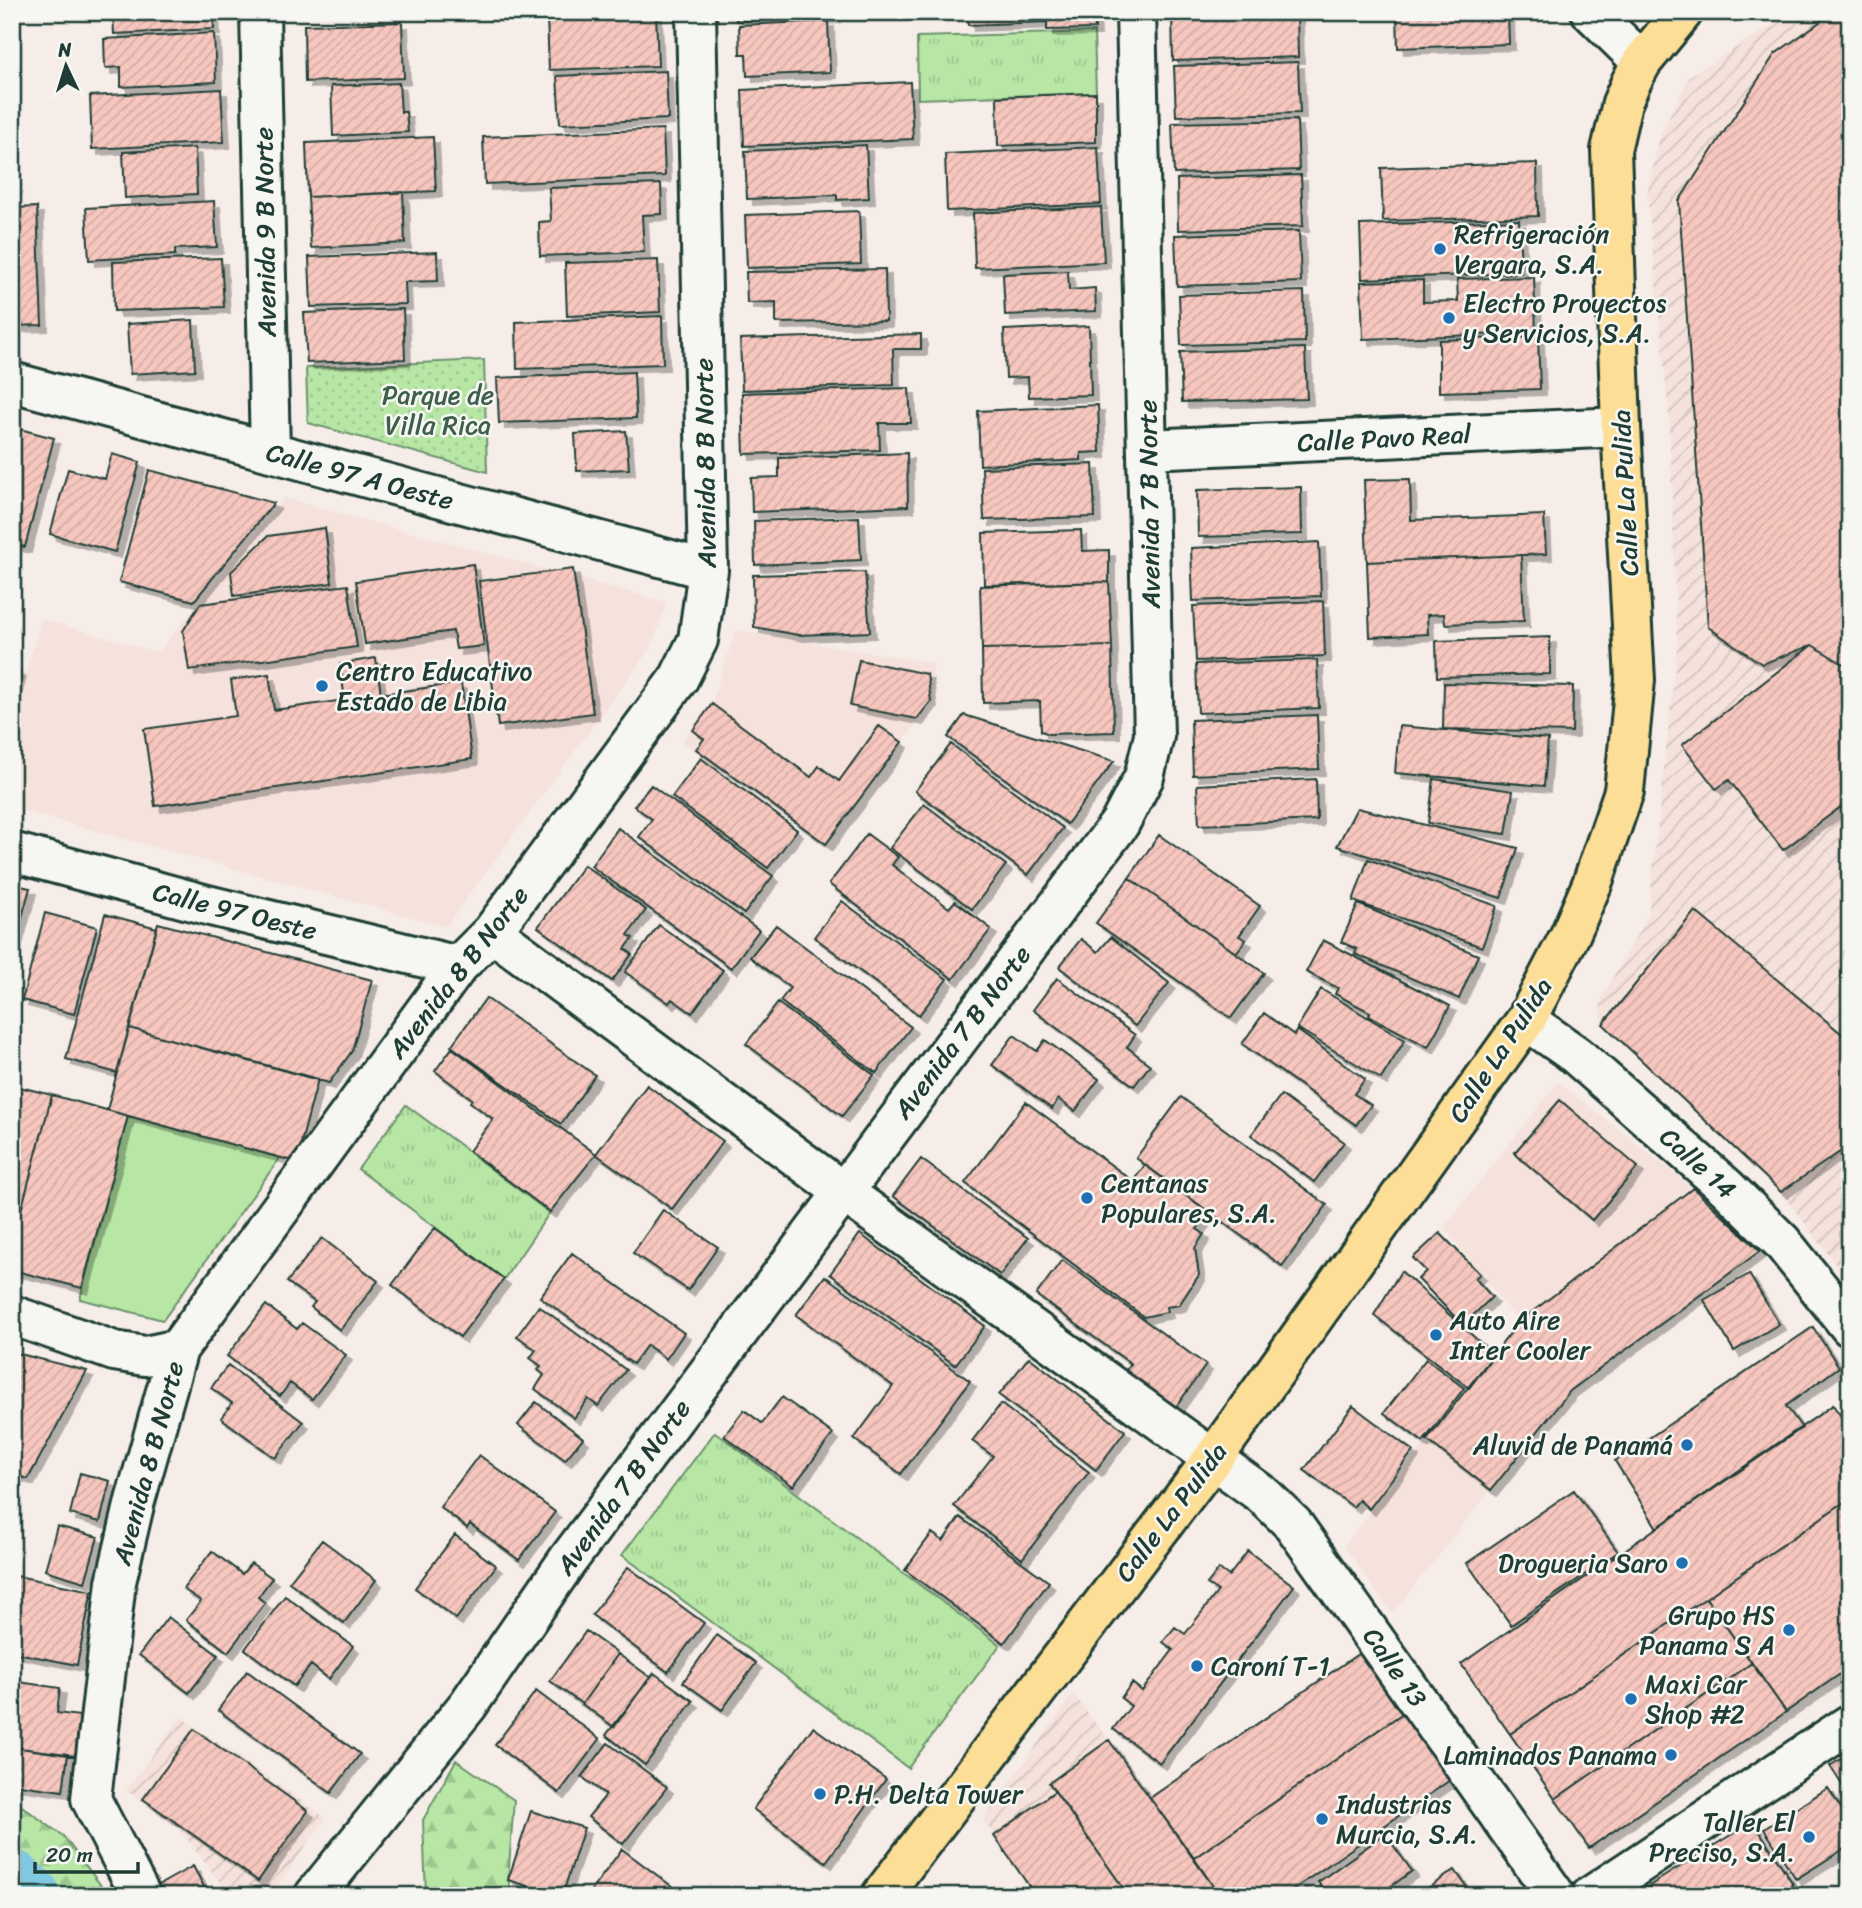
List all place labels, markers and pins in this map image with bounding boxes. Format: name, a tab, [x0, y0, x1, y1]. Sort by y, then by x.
place label: Refrigeración Vergara, S.A.	[1454, 211, 1609, 287]
marker: Refrigeración Vergara, S.A.	[1432, 241, 1448, 257]
place label: Electro Proyectos y Servicios, S.A.	[1463, 280, 1667, 356]
marker: Electro Proyectos y Servicios, S.A.	[1441, 310, 1457, 326]
place label: Centro Educativo Estado de Libia	[336, 648, 532, 724]
marker: Centro Educativo Estado de Libia	[314, 678, 330, 694]
place label: Centanas Populares, S.A.	[1101, 1160, 1277, 1236]
marker: Centanas Populares, S.A.	[1079, 1190, 1095, 1206]
place label: Auto Aire Inter Cooler	[1449, 1297, 1592, 1373]
marker: Auto Aire Inter Cooler	[1428, 1327, 1444, 1343]
place label: Aluvid de Panamá	[1472, 1422, 1673, 1468]
marker: Aluvid de Panamá	[1679, 1437, 1695, 1453]
place label: Drogueria Saro	[1498, 1540, 1668, 1586]
marker: Drogueria Saro	[1674, 1555, 1690, 1571]
place label: Grupo HS Panama S A	[1639, 1592, 1775, 1668]
marker: Grupo HS Panama S A	[1781, 1622, 1797, 1638]
place label: Caroní T-1	[1211, 1643, 1330, 1689]
marker: Caroní T-1	[1189, 1658, 1205, 1674]
place label: Maxi Car Shop #2	[1645, 1661, 1748, 1737]
marker: Maxi Car Shop #2	[1623, 1691, 1639, 1707]
place label: Laminados Panama	[1443, 1732, 1657, 1778]
marker: Laminados Panama	[1663, 1747, 1679, 1763]
place label: P.H. Delta Tower	[834, 1771, 1024, 1817]
place label: Industrias Murcia, S.A.	[1335, 1781, 1478, 1857]
marker: P.H. Delta Tower	[812, 1786, 828, 1802]
place label: Taller El Preciso, S.A.	[1649, 1799, 1796, 1875]
marker: Industrias Murcia, S.A.	[1314, 1811, 1330, 1827]
marker: Taller El Preciso, S.A.	[1801, 1829, 1817, 1845]

